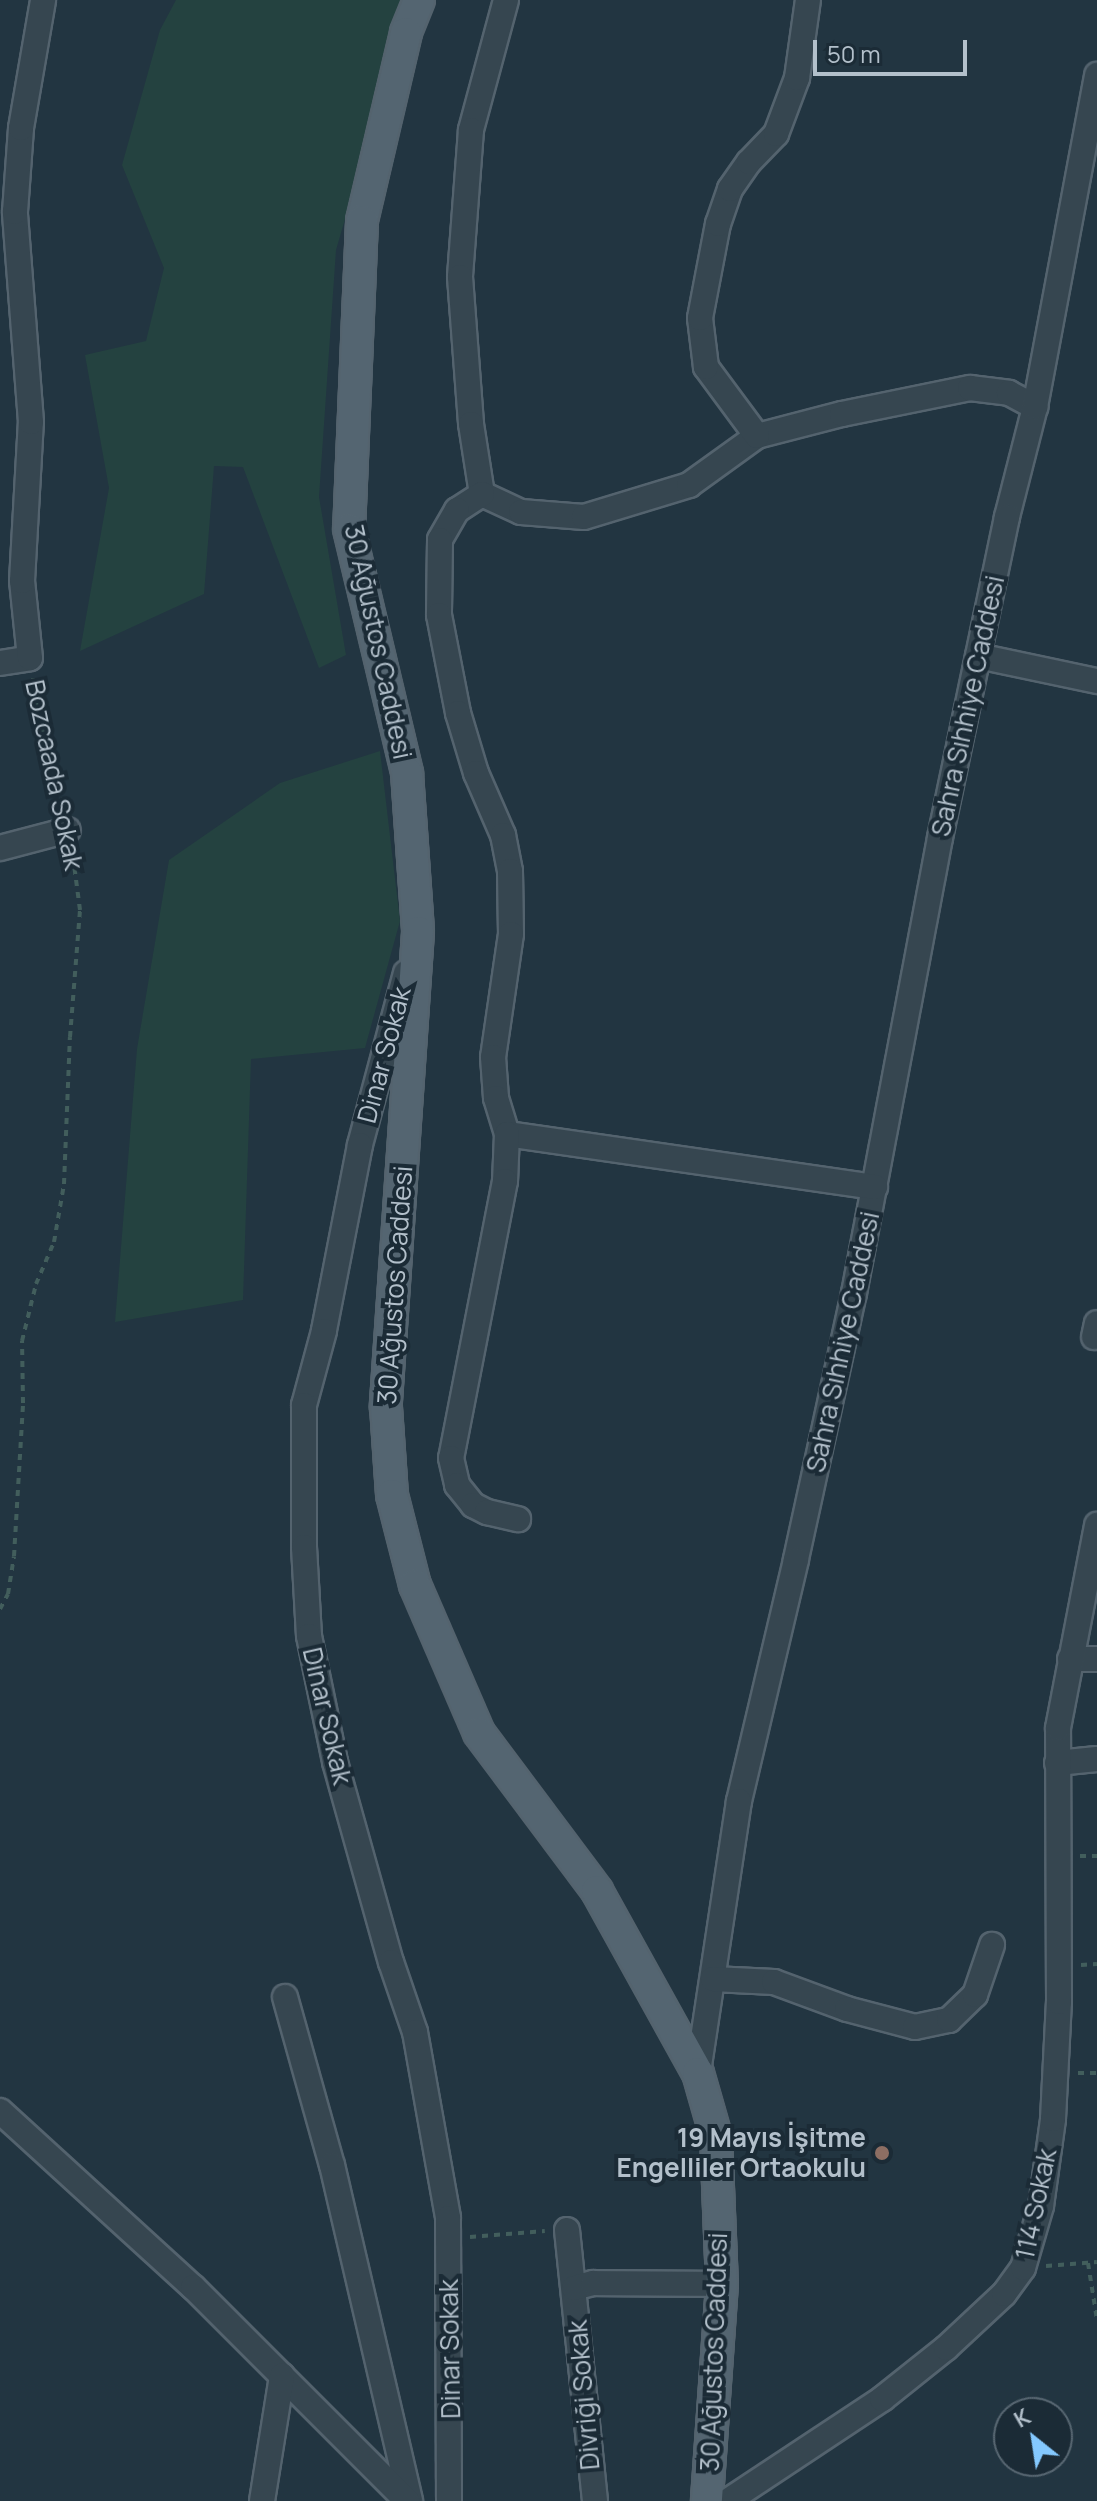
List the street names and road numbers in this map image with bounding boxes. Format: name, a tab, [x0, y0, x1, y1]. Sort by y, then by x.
street label: 30 Ağustos Caddesi	[338, 522, 418, 762]
street label: Sahra Sıhhiye Caddesi	[925, 573, 1011, 839]
street label: Bozcaada Sokak	[19, 677, 89, 873]
street label: Dinar Sokak	[351, 984, 417, 1126]
street label: 30 Ağustos Caddesi	[371, 1165, 419, 1405]
street label: Sahra Sıhhiye Caddesi	[800, 1209, 886, 1475]
street label: Dinar Sokak	[296, 1644, 358, 1788]
street label: 114 Sokak	[1009, 2146, 1063, 2262]
street label: 30 Ağustos Caddesi	[694, 2232, 734, 2472]
street label: Dinar Sokak	[433, 2279, 467, 2419]
street label: Divriği Sokak	[562, 2319, 606, 2471]

